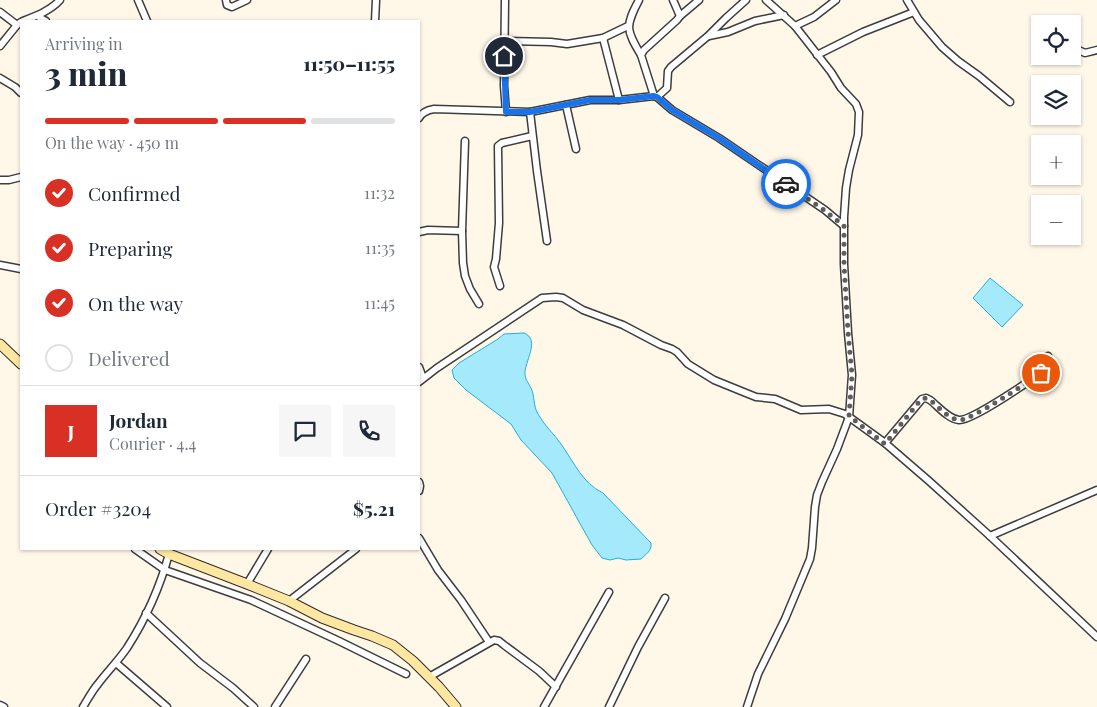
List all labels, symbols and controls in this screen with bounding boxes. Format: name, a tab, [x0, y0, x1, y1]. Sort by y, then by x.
map controls	[1031, 15, 1081, 245]
button: locate	[1031, 15, 1081, 65]
text: Arriving in	[45, 33, 123, 54]
pin	[483, 35, 525, 77]
icon: home	[490, 42, 518, 70]
text: 11:50–11:55	[303, 50, 395, 76]
text: 3 min	[45, 51, 127, 94]
button: layers	[1031, 75, 1081, 125]
text: On the way · 450 m	[45, 132, 179, 153]
button: +	[1031, 135, 1081, 185]
courier	[761, 159, 811, 209]
icon: car	[772, 170, 800, 198]
icon: check	[45, 179, 73, 207]
text: Confirmed	[88, 180, 181, 206]
text: 11:32	[364, 182, 395, 203]
button: −	[1031, 195, 1081, 245]
icon: check	[45, 234, 73, 262]
text: Preparing	[88, 235, 173, 261]
text: 11:35	[365, 237, 395, 258]
icon: check	[45, 289, 73, 317]
text: On the way	[88, 290, 183, 316]
text: 11:45	[364, 292, 395, 313]
text: Delivered	[88, 345, 170, 371]
pin	[1020, 352, 1062, 394]
icon: bag	[1027, 359, 1055, 387]
button: chat	[279, 405, 331, 457]
button: phone	[343, 405, 395, 457]
text: Jordan	[109, 407, 168, 433]
text: J	[68, 418, 74, 444]
text: Courier · 4.4	[109, 433, 196, 454]
text: Order #3204	[45, 495, 151, 521]
text: $5.21	[353, 495, 395, 521]

